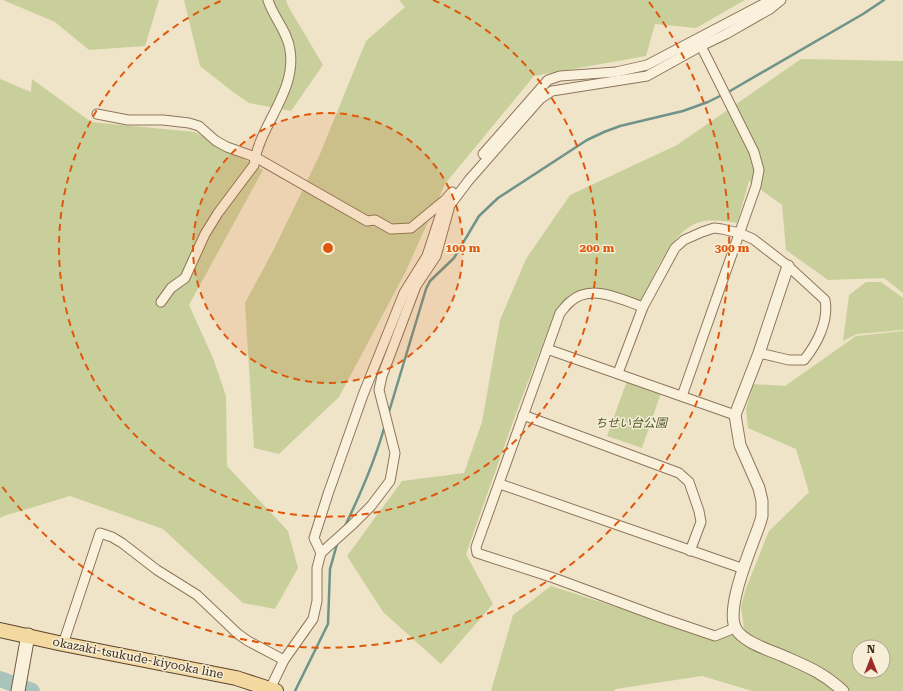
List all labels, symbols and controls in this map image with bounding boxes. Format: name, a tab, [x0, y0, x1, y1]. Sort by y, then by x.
centre of rings	[321, 241, 335, 255]
text: 100 m	[446, 241, 481, 255]
text: 200 m	[580, 241, 615, 255]
text: 300 m	[715, 241, 750, 255]
park label: ちせい台公園	[595, 416, 669, 430]
street label: okazaki-tsukude-kiyooka line	[51, 635, 225, 682]
north arrow	[851, 639, 891, 679]
text: N	[867, 643, 876, 656]

